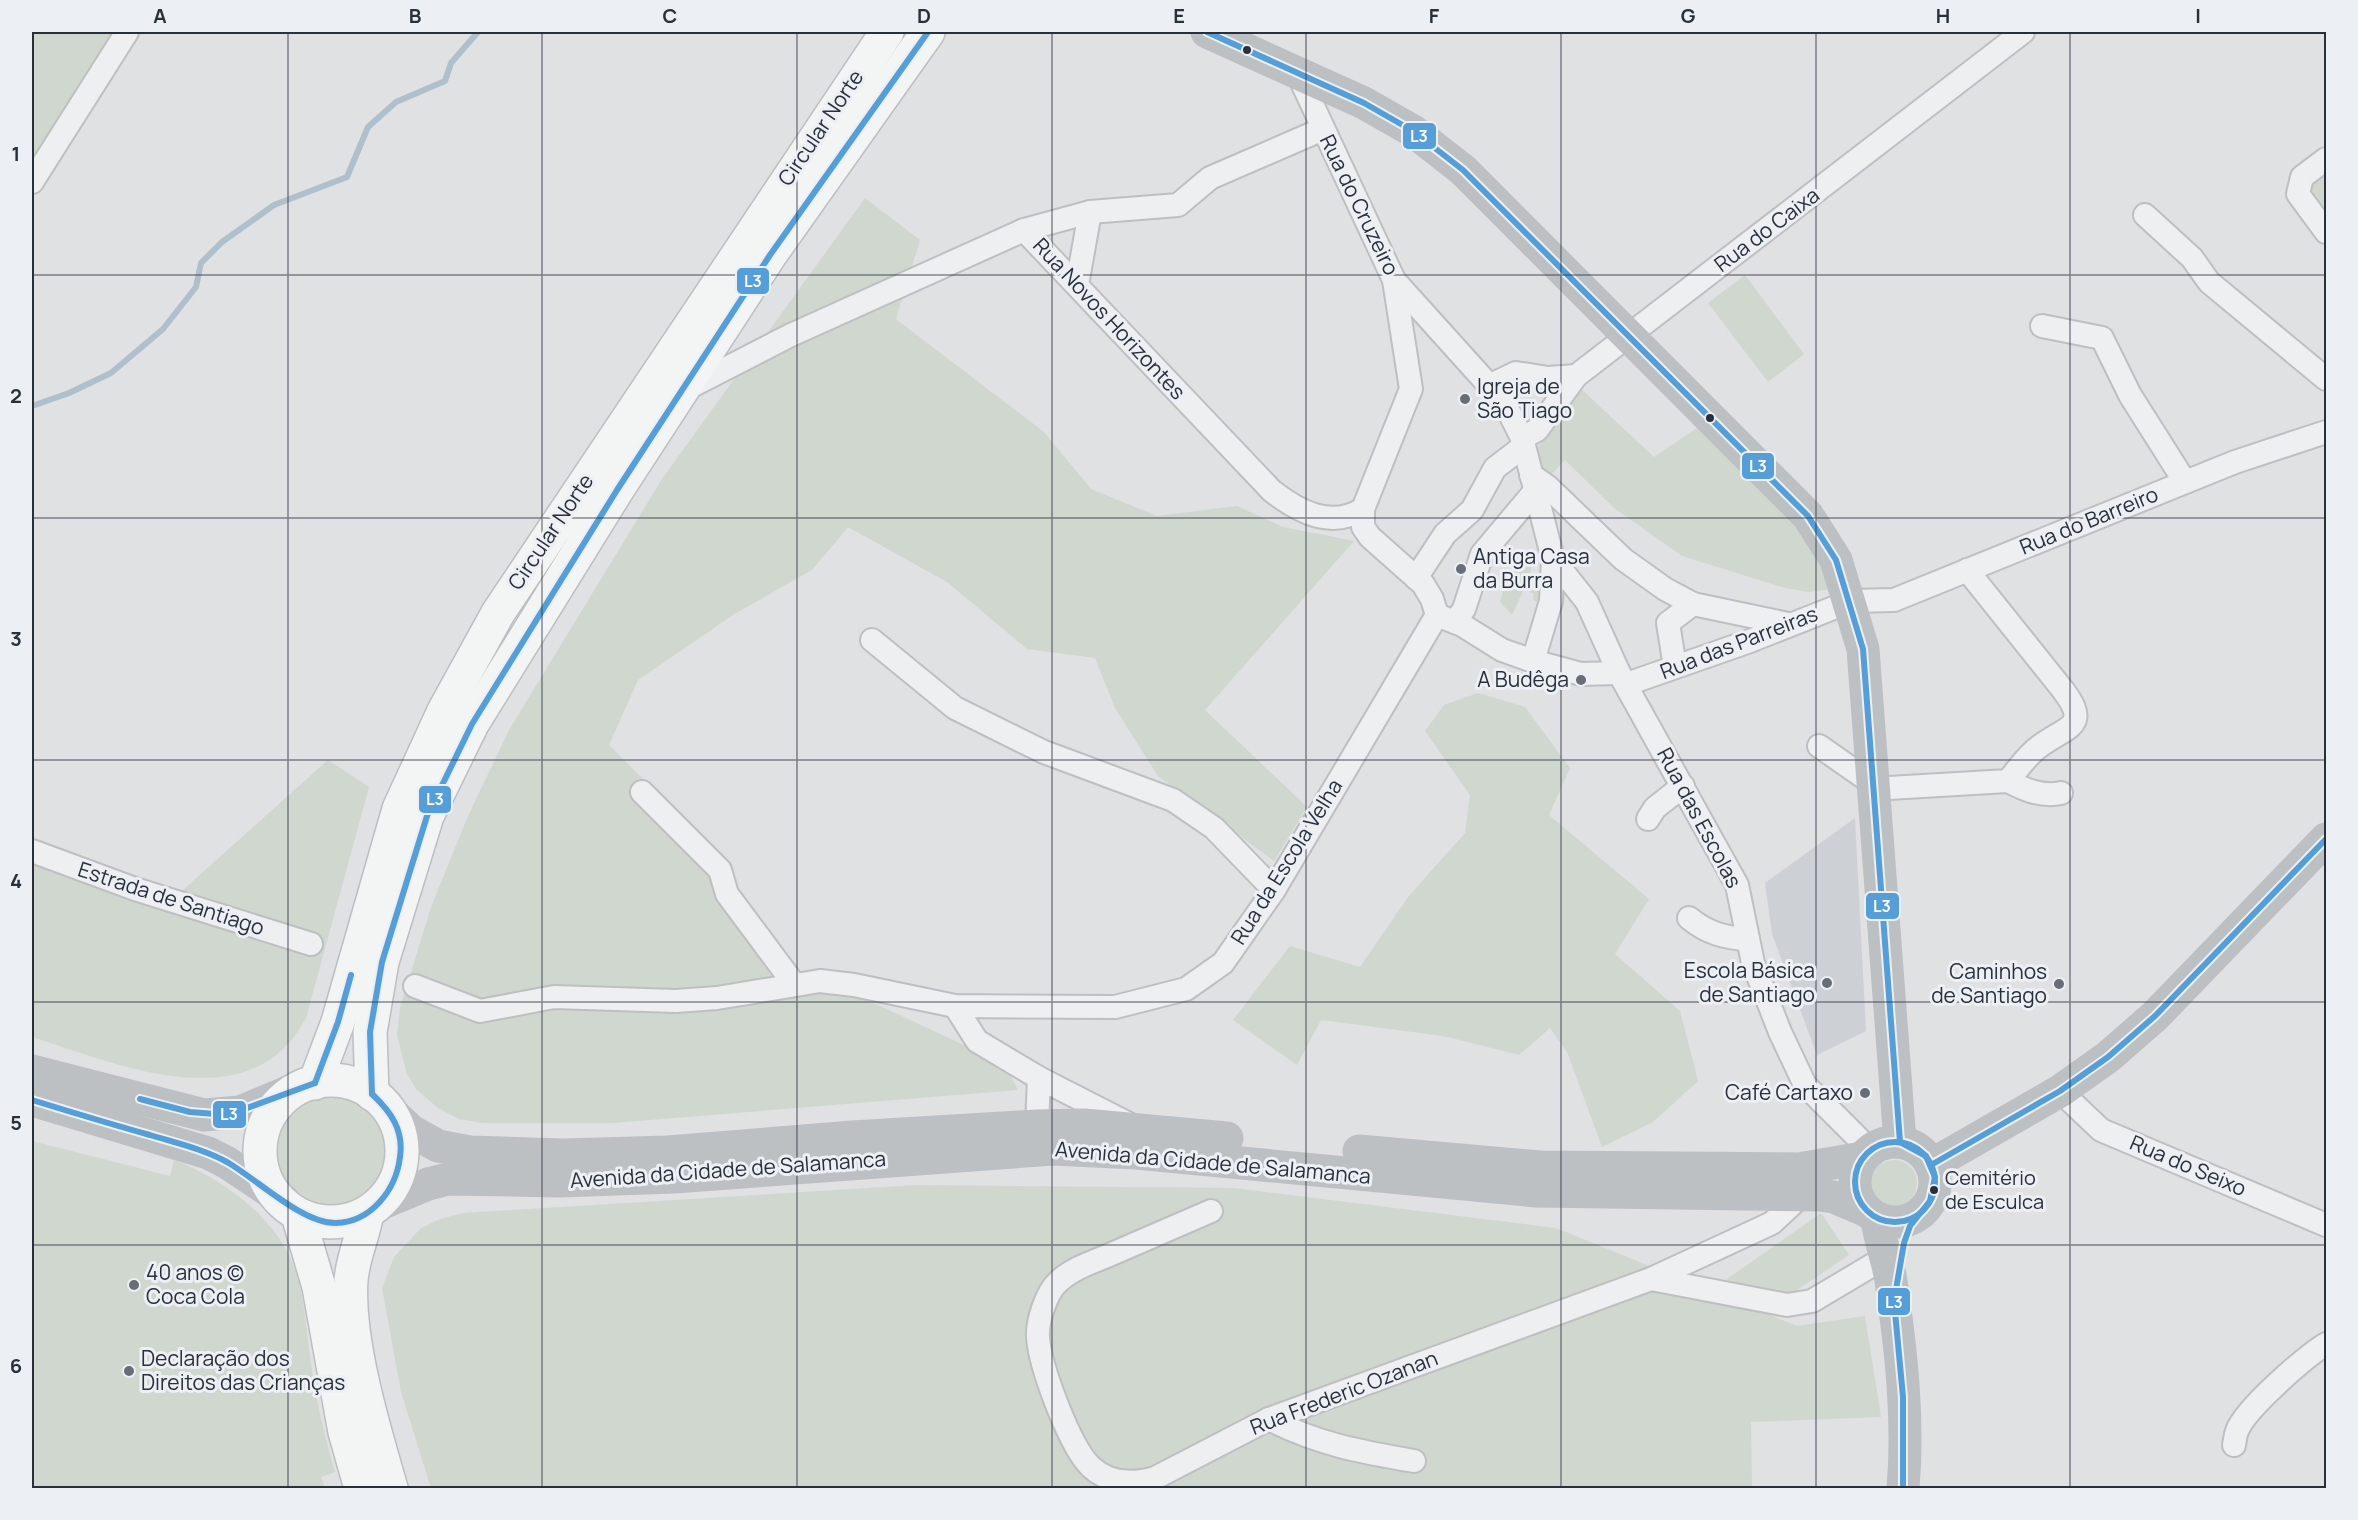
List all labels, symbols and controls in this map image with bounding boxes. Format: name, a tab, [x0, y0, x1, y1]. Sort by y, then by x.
text: A	[153, 2, 167, 29]
text: B	[409, 2, 422, 29]
text: C	[663, 2, 677, 29]
text: D	[917, 2, 931, 29]
text: E	[1173, 2, 1185, 29]
text: F	[1429, 2, 1440, 29]
text: G	[1681, 2, 1696, 29]
text: H	[1936, 2, 1950, 29]
text: I	[2195, 2, 2201, 29]
unlabelled marker	[1241, 44, 1253, 56]
street label: Circular Norte	[771, 64, 869, 191]
line badge: L3	[1402, 122, 1437, 150]
text: L3	[1410, 125, 1428, 147]
street label: Rua do Cruzeiro	[1314, 130, 1406, 279]
text: 1	[12, 140, 20, 167]
street label: Rua do Caixa	[1708, 181, 1825, 278]
street label: Rua Novos Horizontes	[1027, 231, 1192, 405]
line badge: L3	[736, 267, 770, 295]
text: L3	[744, 270, 762, 292]
place label: Igreja de São Tiago	[1477, 372, 1572, 424]
text: 2	[10, 382, 22, 409]
marker: Igreja de São Tiago	[1458, 392, 1472, 406]
unlabelled marker	[1704, 412, 1716, 424]
line badge: L3	[1741, 452, 1775, 480]
text: L3	[1749, 455, 1767, 477]
street label: Circular Norte	[501, 468, 599, 595]
street label: Rua do Barreiro	[2015, 480, 2162, 561]
place label: Antiga Casa da Burra	[1473, 542, 1590, 594]
marker: Antiga Casa da Burra	[1454, 562, 1468, 576]
street label: Rua das Parreiras	[1656, 599, 1821, 685]
text: 3	[10, 625, 22, 652]
place label: A Budêga	[1477, 665, 1569, 693]
marker: A Budêga	[1574, 673, 1588, 687]
street label: Rua das Escolas	[1651, 742, 1749, 893]
street label: Rua da Escola Velha	[1224, 773, 1348, 950]
line badge: L3	[418, 785, 452, 814]
text: L3	[426, 788, 444, 810]
street label: Estrada de Santiago	[75, 855, 268, 941]
text: 4	[10, 867, 22, 894]
line badge: L3	[1865, 892, 1900, 920]
text: L3	[1873, 895, 1891, 917]
place label: Escola Básica de Santiago	[1684, 956, 1815, 1008]
place label: Caminhos de Santiago	[1931, 957, 2047, 1009]
marker: Escola Básica de Santiago	[1820, 976, 1834, 990]
marker: Caminhos de Santiago	[2052, 977, 2066, 991]
place label: Café Cartaxo	[1725, 1078, 1853, 1106]
marker: Café Cartaxo	[1858, 1086, 1872, 1100]
line badge: L3	[212, 1100, 247, 1129]
text: L3	[220, 1103, 238, 1125]
text: 5	[10, 1109, 22, 1136]
street label: Rua do Seixo	[2126, 1128, 2251, 1202]
street label: Avenida da Cidade de Salamanca	[1054, 1134, 1372, 1190]
street label: Avenida da Cidade de Salamanca	[569, 1144, 887, 1194]
place label: Cemitério de Esculca	[1945, 1164, 2044, 1215]
marker: Cemitério de Esculca	[1928, 1184, 1940, 1196]
place label: 40 anos © Coca Cola	[146, 1258, 245, 1310]
marker: 40 anos © Coca Cola	[127, 1278, 141, 1292]
line badge: L3	[1877, 1287, 1911, 1316]
text: L3	[1885, 1291, 1903, 1313]
street label: Rua Frederic Ozanan	[1246, 1343, 1441, 1441]
place label: Declaração dos Direitos das Crianças	[141, 1344, 345, 1396]
text: 6	[10, 1352, 22, 1379]
marker: Declaração dos Direitos das Crianças	[122, 1364, 136, 1378]

